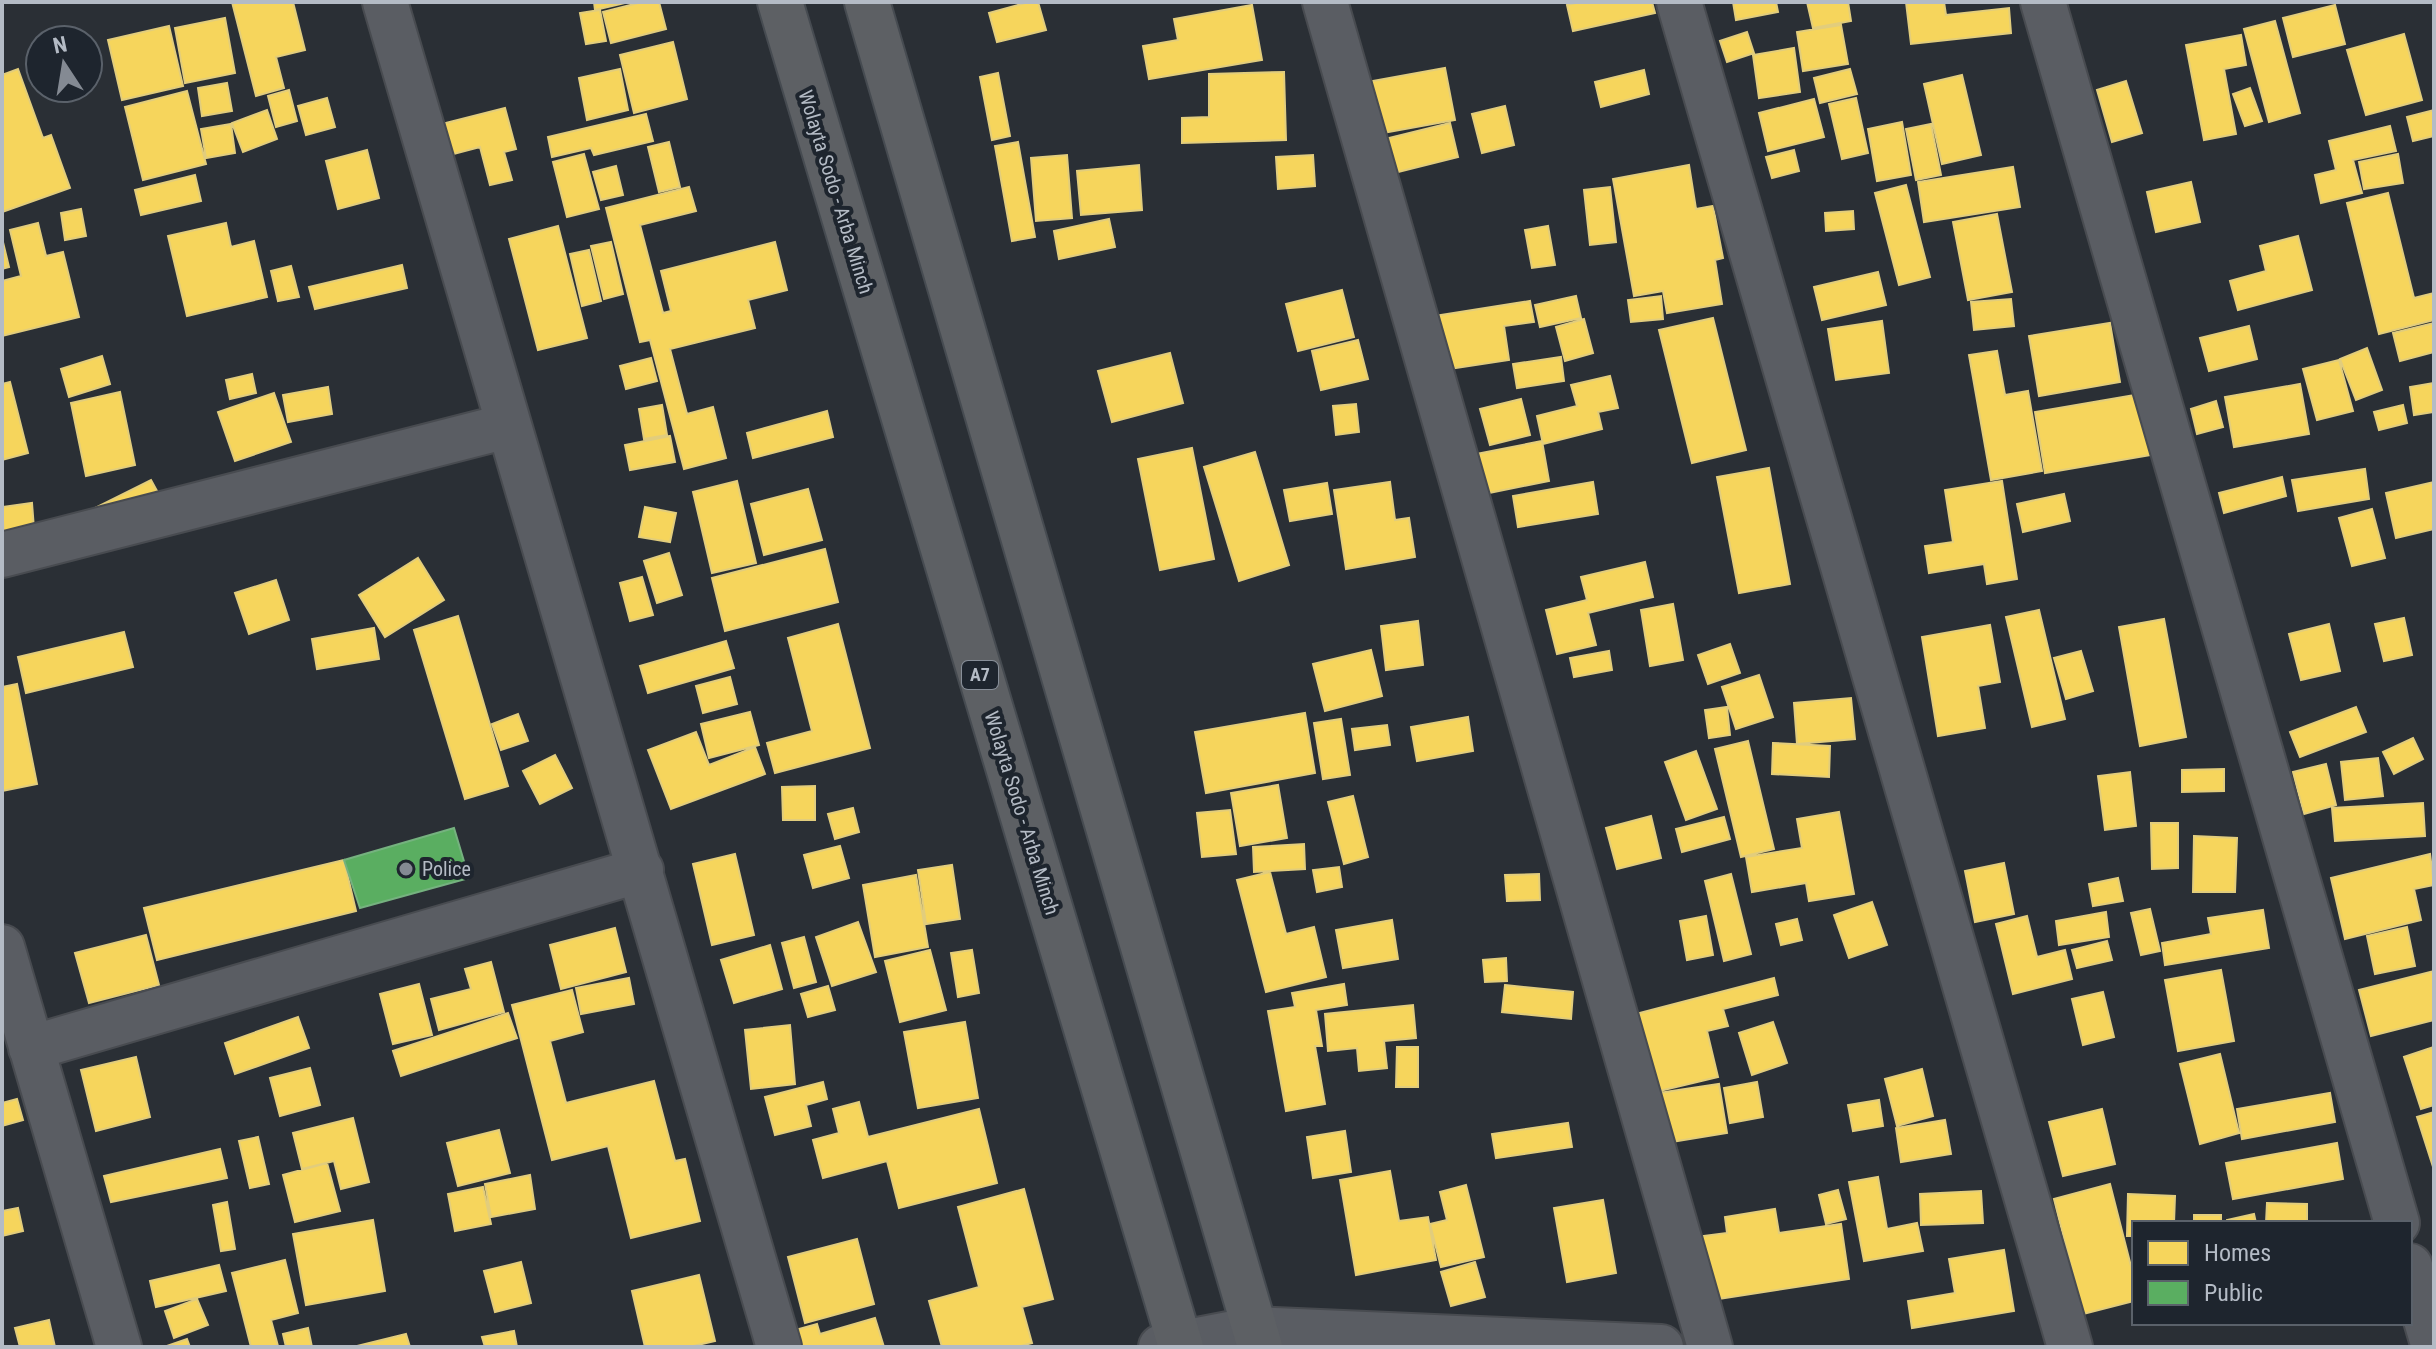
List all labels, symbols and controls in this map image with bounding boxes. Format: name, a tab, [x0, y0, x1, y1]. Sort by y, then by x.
north arrow	[24, 24, 104, 104]
text: N	[51, 31, 69, 59]
street label: Wolayta Sodo - Arba Minch	[794, 87, 878, 297]
road number: A7	[962, 661, 998, 689]
street label: Wolayta Sodo - Arba Minch	[980, 708, 1064, 918]
place label: Police	[422, 857, 471, 881]
marker: Police	[397, 860, 415, 878]
legend	[2132, 1221, 2412, 1325]
text: Homes	[2204, 1239, 2271, 1267]
text: Public	[2204, 1279, 2263, 1307]

